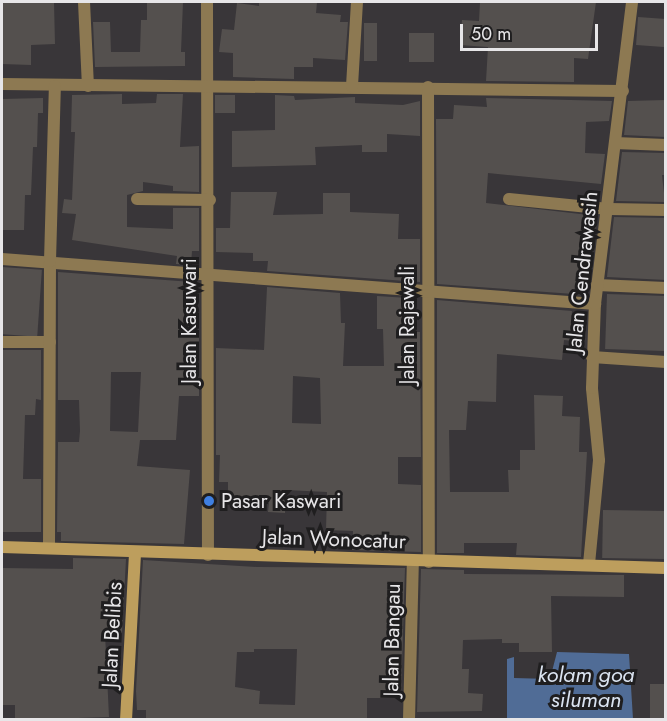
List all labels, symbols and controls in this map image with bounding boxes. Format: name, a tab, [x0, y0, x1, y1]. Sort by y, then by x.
scale bar	[463, 12, 601, 50]
text: 50 m	[471, 21, 511, 47]
street label: Jalan Cendrawasih	[561, 190, 603, 354]
street label: Jalan Kasuwari	[176, 258, 202, 384]
street label: Jalan Rajawali	[394, 265, 420, 385]
place label: Pasar Kaswari	[221, 488, 341, 514]
marker: Pasar Kaswari	[202, 494, 216, 508]
street label: Jalan Wonocatur	[262, 524, 406, 554]
street label: Jalan Belibis	[97, 581, 127, 689]
street label: Jalan Bangau	[378, 583, 406, 697]
water label: kolam goa siluman	[537, 661, 635, 712]

